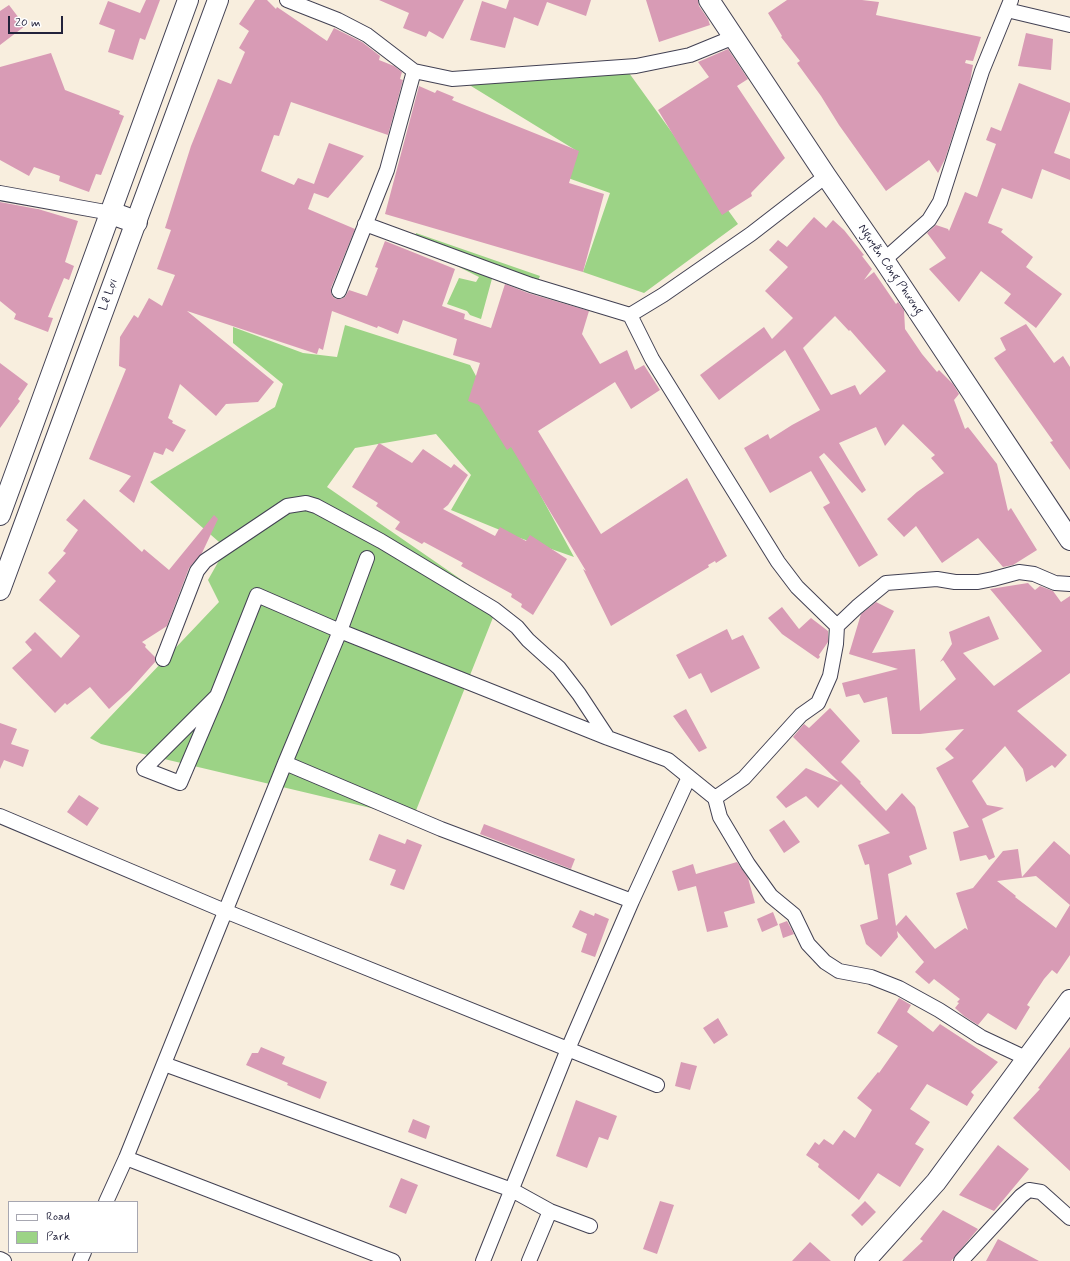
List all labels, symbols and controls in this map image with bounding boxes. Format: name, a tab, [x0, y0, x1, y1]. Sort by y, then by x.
scale bar	[10, 8, 65, 34]
text: 20 m	[15, 15, 41, 31]
street label: Nguyễn Công Phương	[854, 222, 926, 318]
street label: Lê Lợi	[97, 277, 121, 313]
legend	[8, 1201, 138, 1253]
text: Road	[46, 1209, 70, 1225]
text: Park	[46, 1229, 70, 1245]

